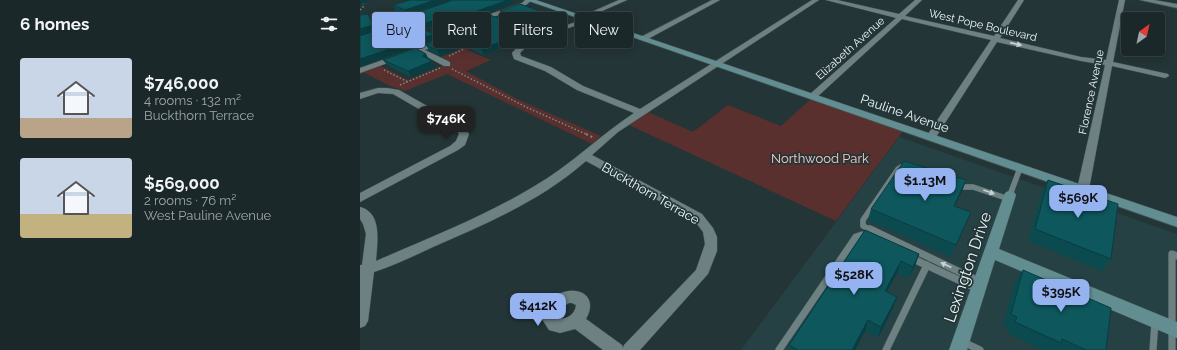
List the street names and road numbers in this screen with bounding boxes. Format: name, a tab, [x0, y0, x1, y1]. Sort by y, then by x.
street label: West Pope Boulevard	[928, 7, 1038, 44]
street label: Elizabeth Avenue	[813, 14, 888, 83]
street label: Florence Avenue	[1076, 48, 1107, 136]
street label: Pauline Avenue	[858, 91, 952, 136]
street label: Buckthorn Terrace	[599, 159, 703, 228]
street label: Lexington Drive	[940, 210, 995, 325]

